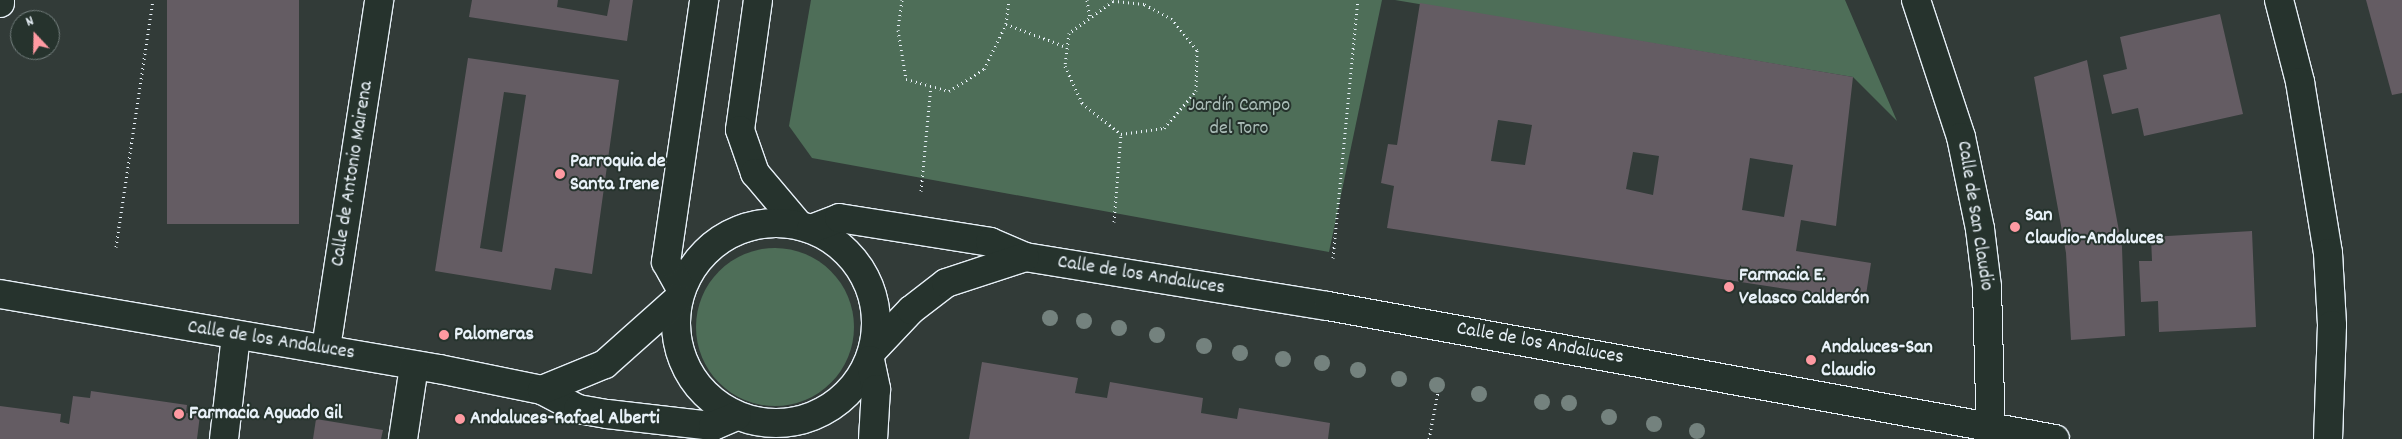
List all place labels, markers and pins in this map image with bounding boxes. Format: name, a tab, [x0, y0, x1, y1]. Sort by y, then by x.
place label: Parroquia de Santa Irene	[570, 150, 666, 197]
marker: Parroquia de Santa Irene	[554, 168, 566, 180]
place label: San Claudio-Andaluces	[2025, 204, 2164, 251]
marker: San Claudio-Andaluces	[2009, 221, 2021, 233]
place label: Farmacia E. Velasco Calderón	[1739, 264, 1869, 311]
marker: Farmacia E. Velasco Calderón	[1723, 281, 1735, 293]
place label: Palomeras	[454, 323, 534, 347]
marker: Palomeras	[438, 329, 450, 341]
place label: Andaluces-San Claudio	[1821, 336, 1933, 383]
marker: Andaluces-San Claudio	[1805, 354, 1817, 366]
place label: Farmacia Aguado Gil	[189, 402, 343, 426]
place label: Andaluces-Rafael Alberti	[470, 407, 660, 431]
marker: Farmacia Aguado Gil	[173, 408, 185, 420]
marker: Andaluces-Rafael Alberti	[454, 413, 466, 425]

